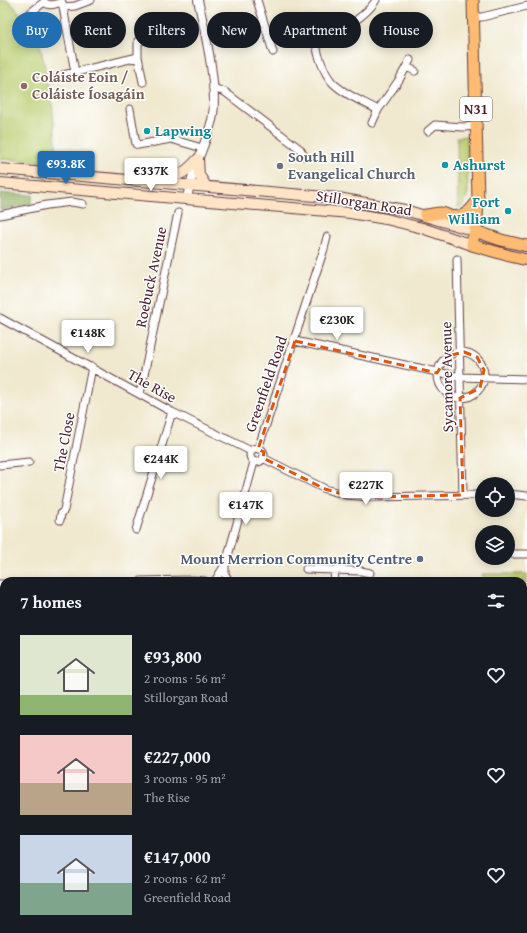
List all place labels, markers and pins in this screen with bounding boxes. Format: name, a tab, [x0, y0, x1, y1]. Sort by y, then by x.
place label: Coláiste Eoin / Coláiste Íosagáin	[32, 66, 145, 104]
marker: Coláiste Eoin / Coláiste Íosagáin	[19, 81, 29, 91]
place label: Lapwing	[155, 120, 211, 141]
marker: Lapwing	[142, 126, 152, 136]
place label: South Hill Evangelical Church	[288, 146, 415, 184]
pin: €93.8K	[33, 151, 99, 185]
place label: Ashurst	[453, 154, 506, 175]
pin: €337K	[123, 158, 179, 192]
marker: Ashurst	[440, 160, 450, 170]
marker: South Hill Evangelical Church	[275, 161, 285, 171]
place label: Fort William	[448, 191, 500, 229]
marker: Fort William	[503, 206, 513, 216]
pin: €230K	[309, 307, 365, 341]
pin: €148K	[60, 320, 116, 354]
pin: €244K	[133, 446, 189, 480]
pin: €227K	[338, 472, 394, 506]
pin: €147K	[218, 492, 274, 526]
place label: Mount Merrion Community Centre	[180, 548, 412, 569]
marker: Mount Merrion Community Centre	[415, 554, 425, 564]

